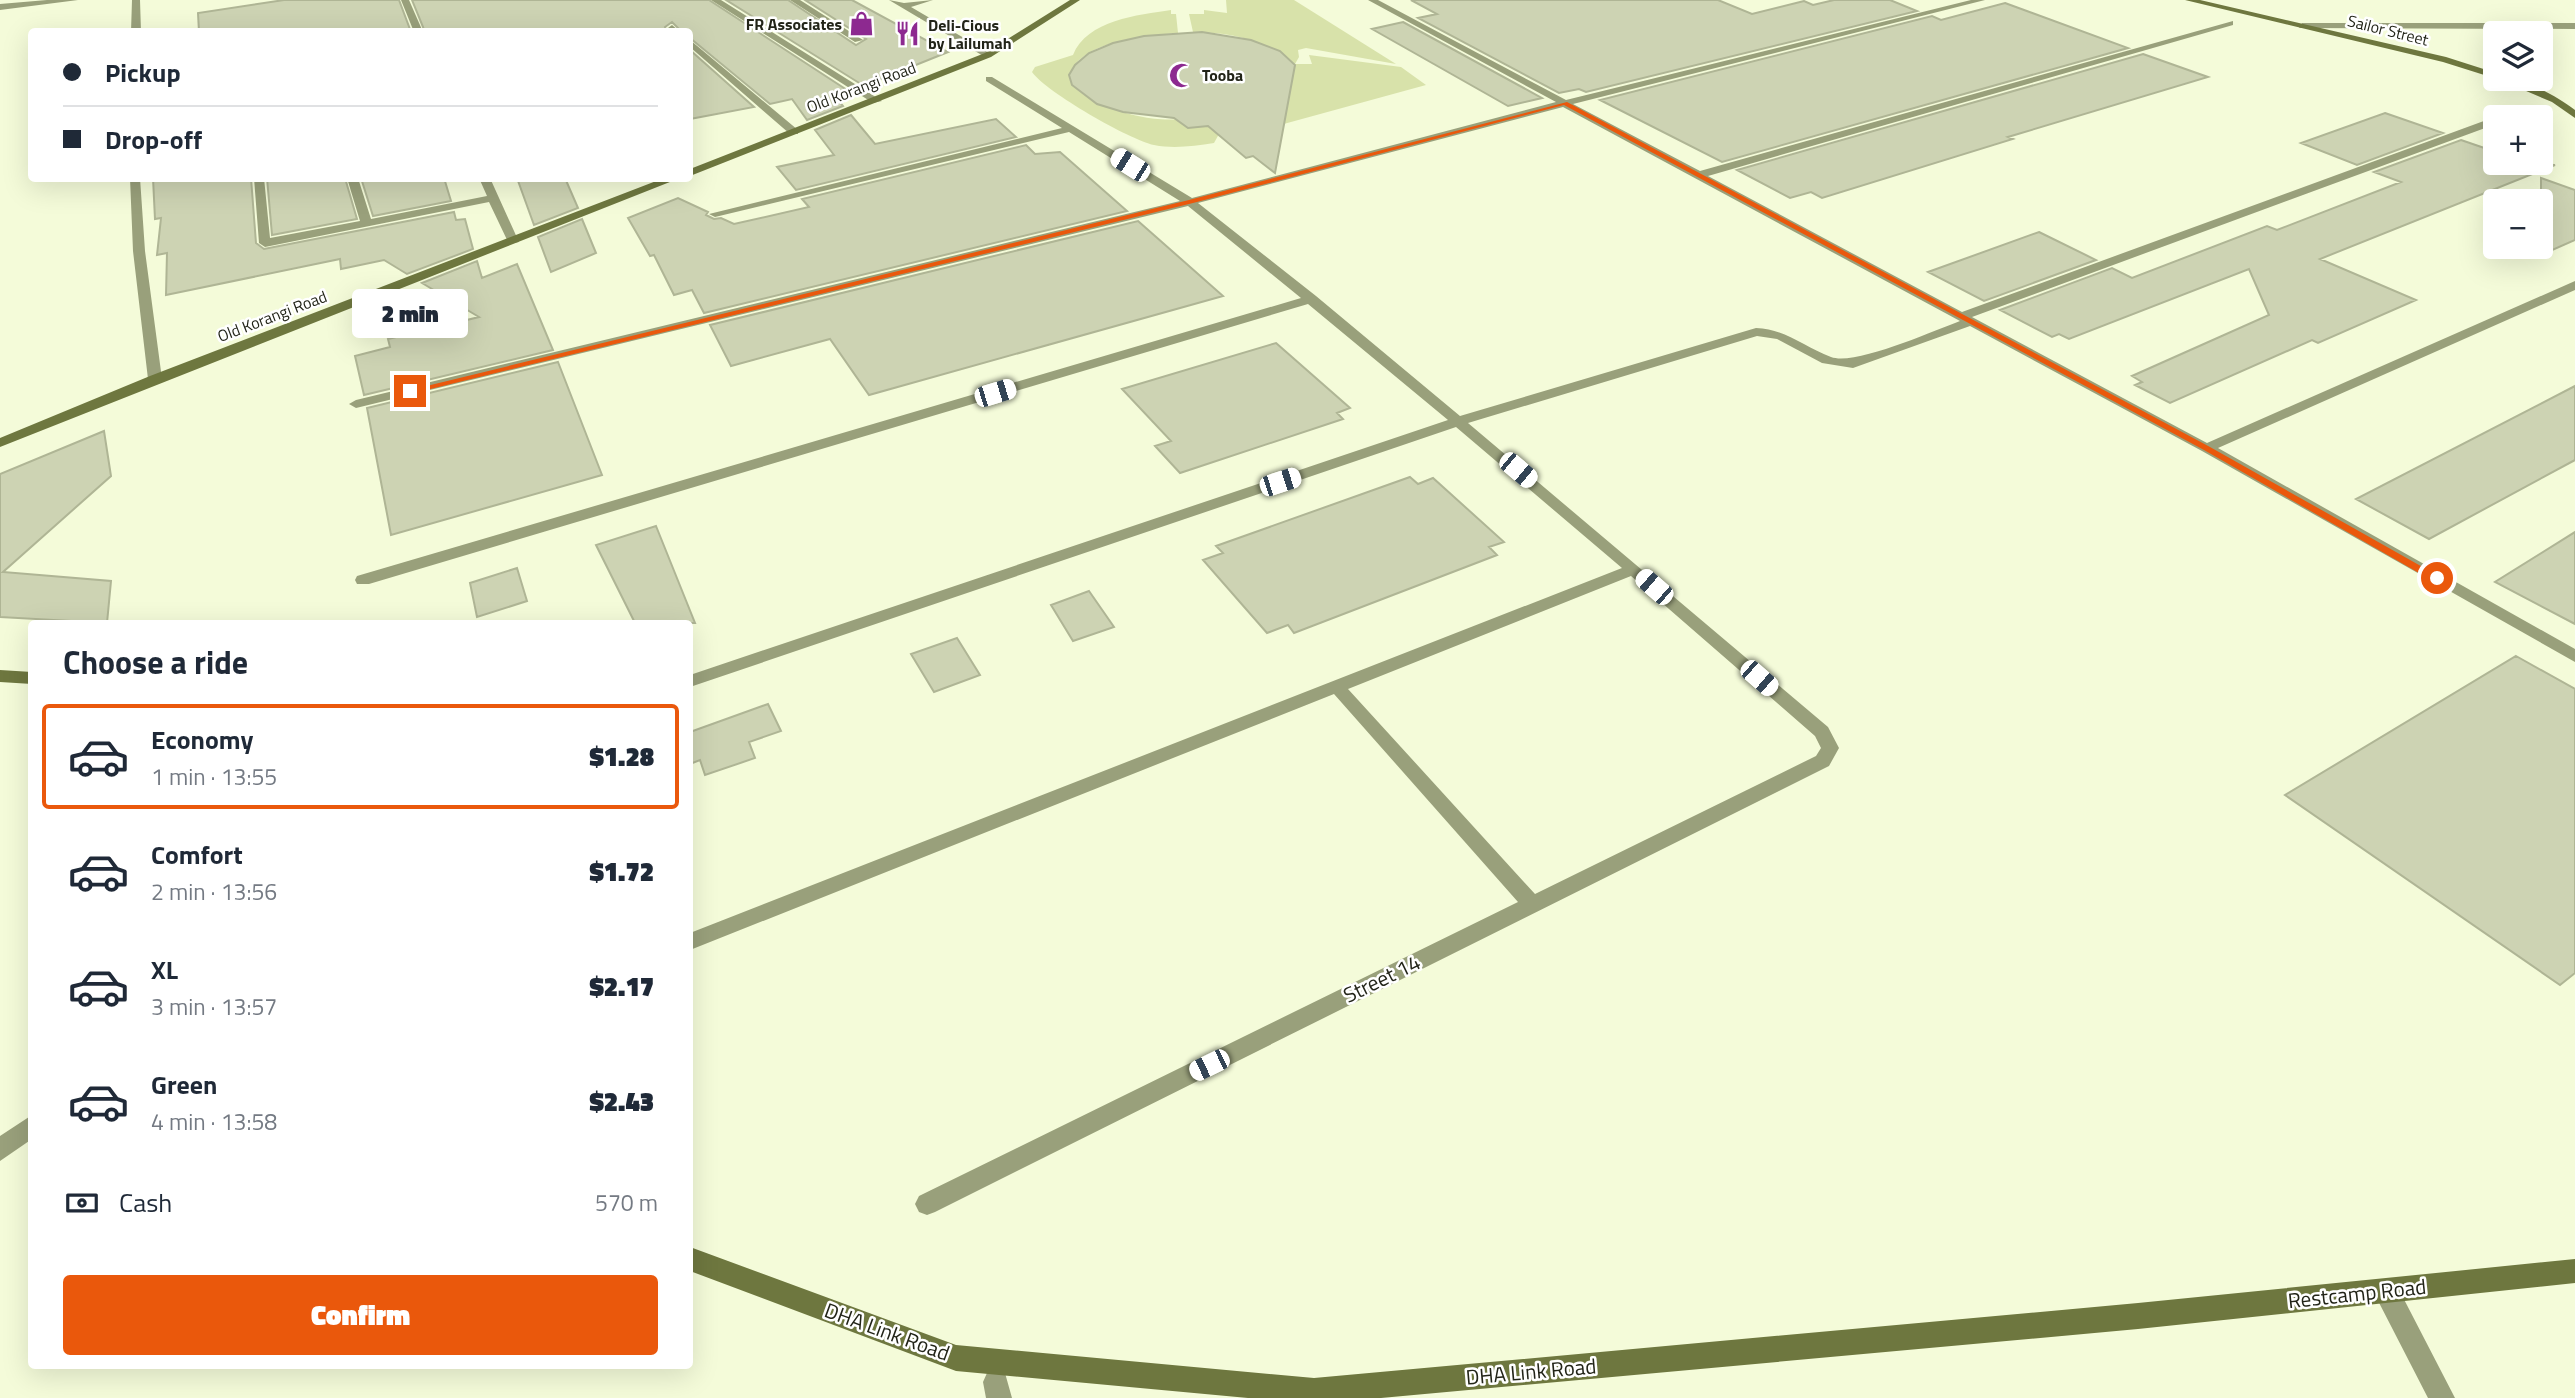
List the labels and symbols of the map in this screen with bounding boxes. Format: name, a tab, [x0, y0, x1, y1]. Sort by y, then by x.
street label: Sailor Street	[2345, 8, 2431, 52]
shop icon: FR Associates	[848, 10, 876, 38]
place label: FR Associates	[746, 12, 842, 36]
place label: Deli-Cious by Lailumah	[928, 13, 1012, 55]
restaurant icon: Deli-Cious by Lailumah	[894, 20, 922, 48]
street label: Old Korangi Road	[803, 55, 919, 119]
mosque icon: Tooba	[1168, 61, 1196, 89]
place label: Tooba	[1202, 63, 1243, 87]
car	[1107, 145, 1154, 185]
street label: Old Korangi Road	[214, 284, 330, 348]
callout: 2 min	[352, 290, 468, 338]
route end	[394, 375, 426, 407]
car	[972, 377, 1019, 409]
car	[1496, 448, 1541, 492]
car	[1257, 466, 1304, 498]
route start	[2421, 562, 2453, 594]
car	[1632, 565, 1677, 609]
car	[1737, 656, 1782, 700]
street label: Street 14	[1338, 946, 1426, 1011]
car	[1186, 1046, 1233, 1084]
street label: Restcamp Road	[2286, 1270, 2428, 1316]
street label: DHA Link Road	[820, 1294, 954, 1368]
street label: DHA Link Road	[1464, 1349, 1598, 1393]

